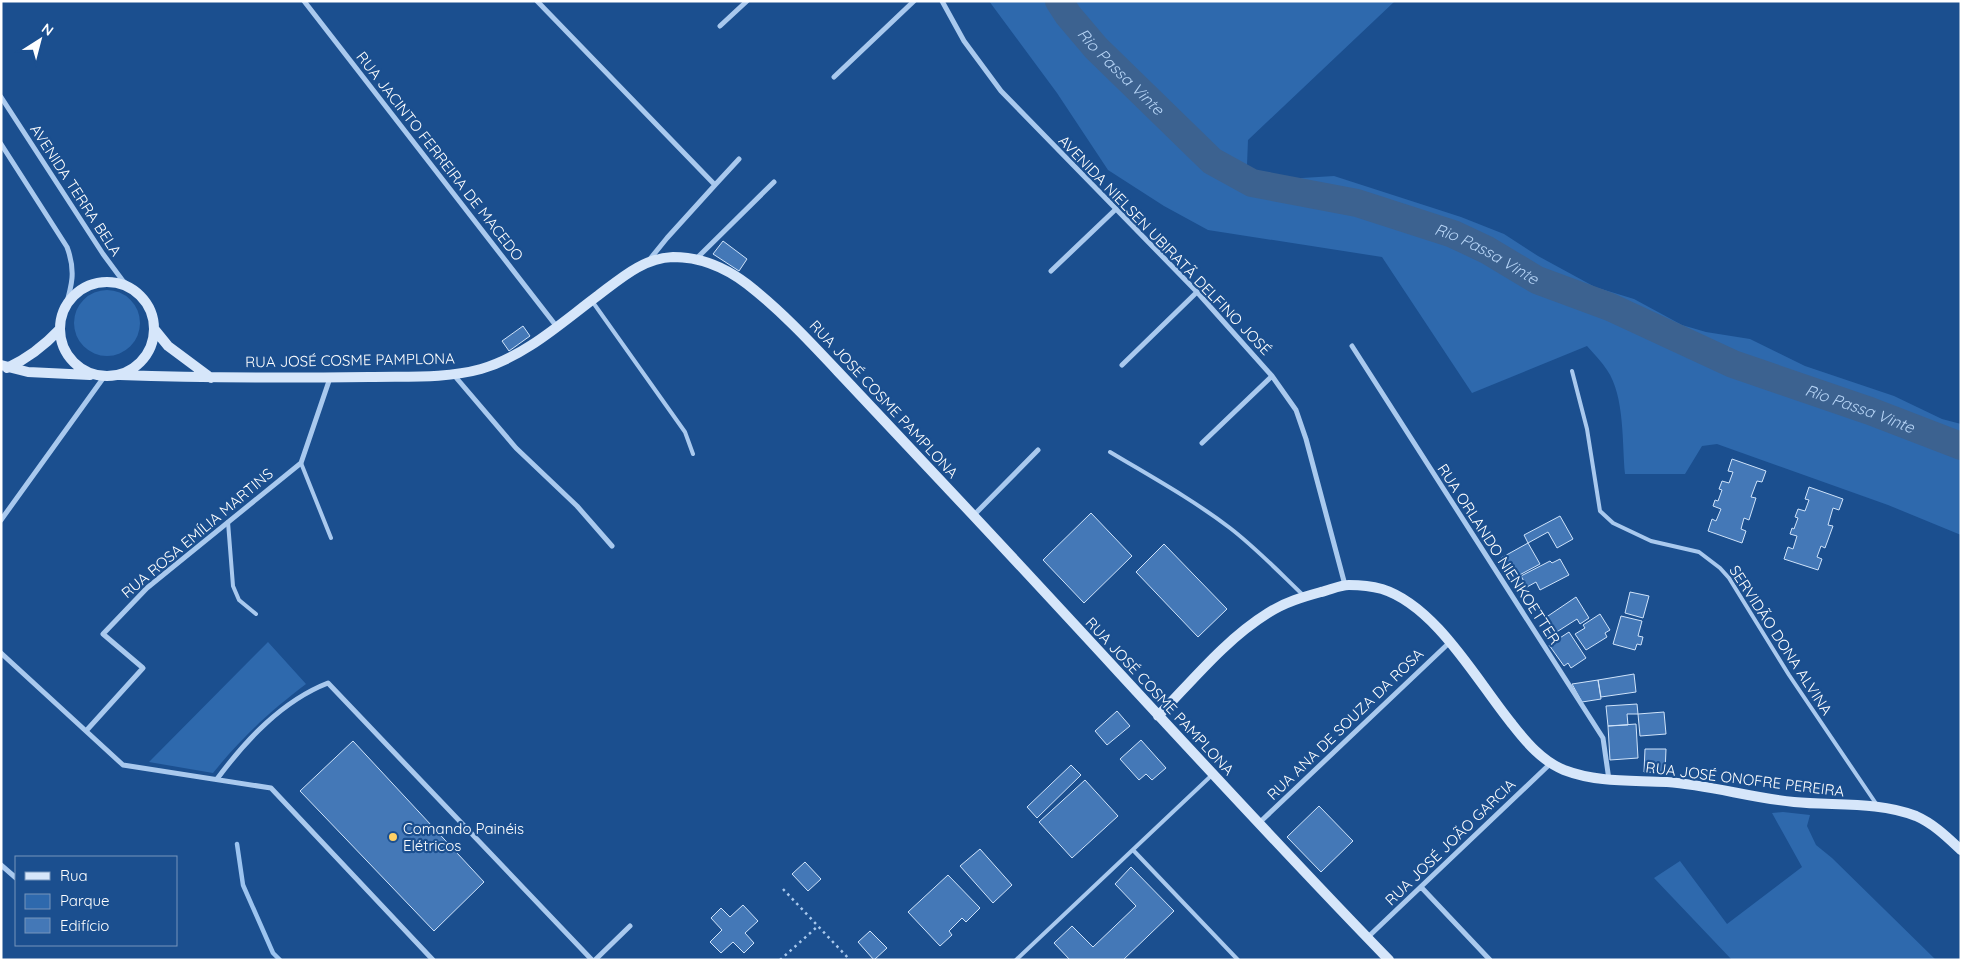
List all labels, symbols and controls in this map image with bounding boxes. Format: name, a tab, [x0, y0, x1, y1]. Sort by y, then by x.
north arrow	[15, 15, 65, 65]
text: N	[38, 19, 57, 40]
water label: Rio Passa Vinte	[1073, 24, 1169, 120]
street label: RUA JACINTO FERREIRA DE MACEDO	[352, 48, 528, 264]
street label: AVENIDA TERRA BELA	[26, 120, 126, 260]
street label: AVENIDA NIELSEN UBIRATÃ DELFINO JOSÉ	[1055, 131, 1275, 359]
water label: Rio Passa Vinte	[1432, 219, 1543, 289]
street label: RUA JOSÉ COSME PAMPLONA	[806, 316, 963, 482]
street label: RUA JOSÉ COSME PAMPLONA	[245, 349, 455, 371]
water label: Rio Passa Vinte	[1803, 380, 1918, 437]
street label: RUA ORLANDO NIENKOETTER	[1433, 460, 1565, 648]
street label: RUA ROSA EMÍLIA MARTINS	[117, 464, 277, 602]
street label: SERVIDÃO DONA ALVINA	[1725, 562, 1837, 719]
street label: RUA JOSÉ COSME PAMPLONA	[1082, 613, 1239, 779]
street label: RUA ANA DE SOUZA DA ROSA	[1263, 644, 1427, 804]
street label: RUA JOSÉ ONOFRE PEREIRA	[1645, 757, 1846, 801]
street label: RUA JOSÉ JOÃO GARCIA	[1381, 775, 1519, 909]
place label: Comando Painéis Elétricos	[403, 819, 524, 855]
marker: Comando Painéis Elétricos	[387, 831, 399, 843]
legend	[15, 856, 178, 946]
text: Rua	[60, 866, 88, 885]
text: Parque	[60, 891, 110, 910]
text: Edifício	[60, 916, 109, 935]

